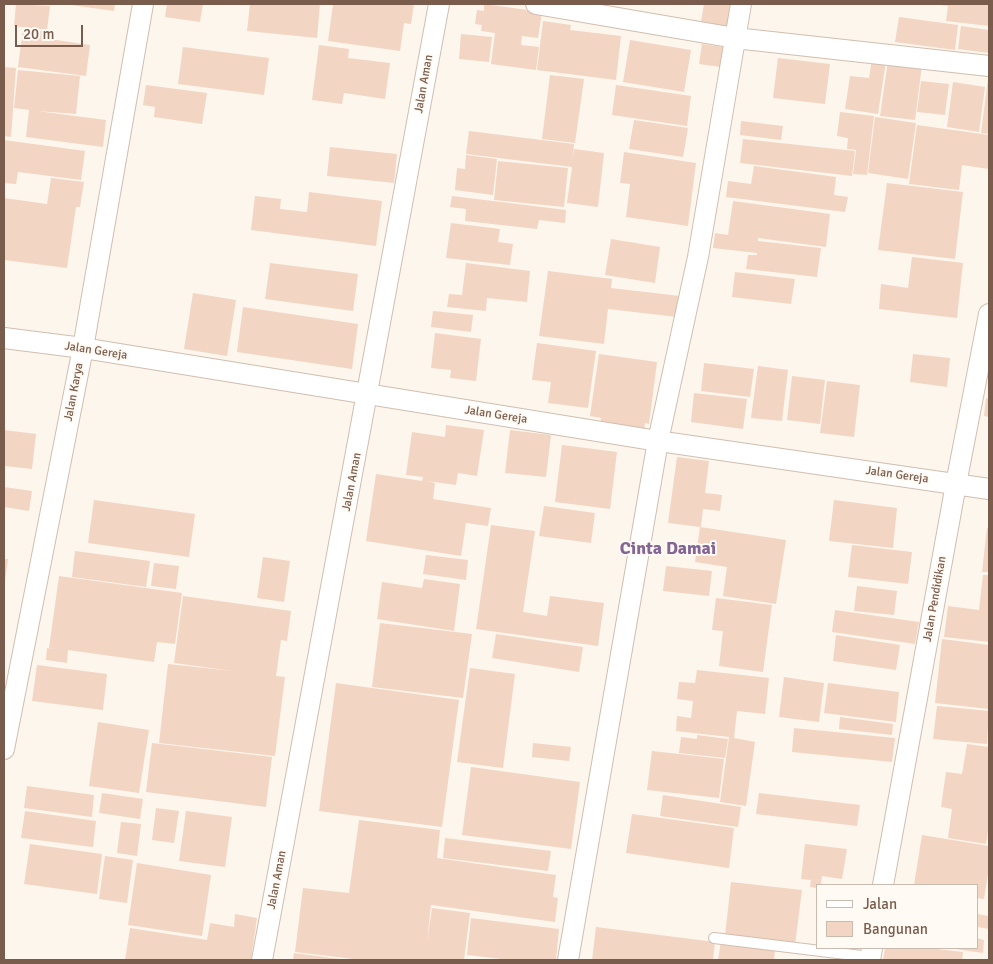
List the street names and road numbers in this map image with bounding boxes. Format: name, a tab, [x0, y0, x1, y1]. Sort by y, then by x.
street label: Jalan Aman	[412, 53, 436, 115]
street label: Jalan Gereja	[64, 339, 128, 363]
street label: Jalan Karya	[61, 361, 87, 423]
street label: Jalan Gereja	[464, 403, 528, 427]
street label: Jalan Aman	[339, 451, 365, 513]
street label: Jalan Gereja	[865, 463, 929, 487]
street label: Jalan Pendidikan	[920, 555, 950, 643]
street label: Jalan Aman	[264, 849, 290, 911]

